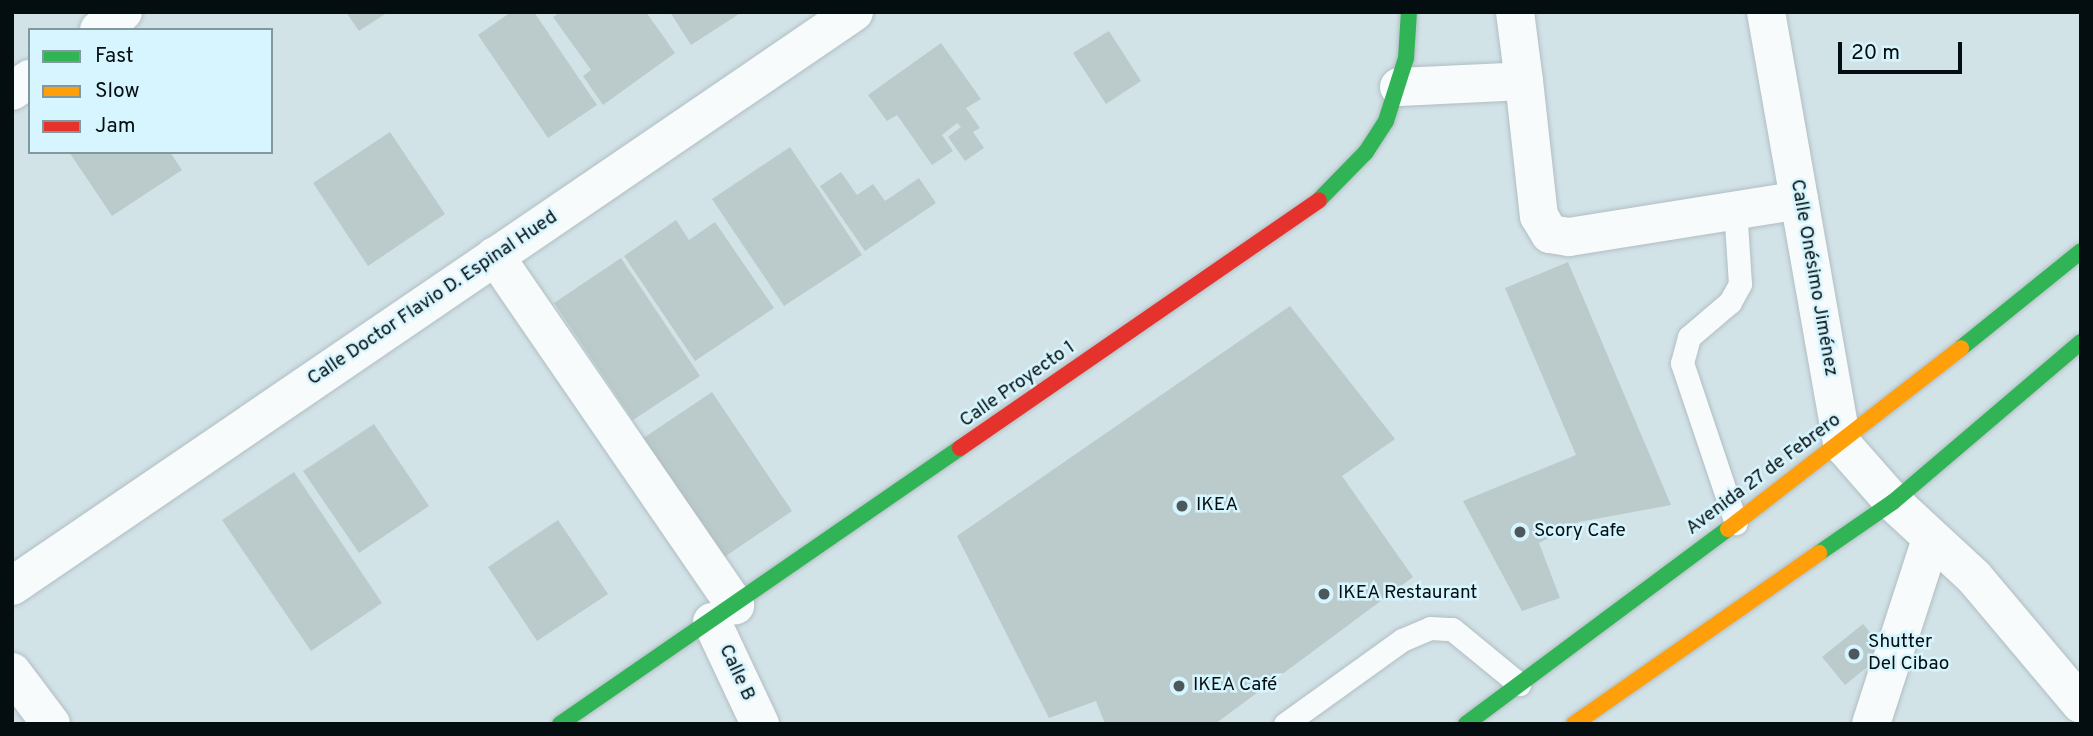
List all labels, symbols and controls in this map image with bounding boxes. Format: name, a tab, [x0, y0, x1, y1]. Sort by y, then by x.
legend	[28, 28, 273, 154]
scale bar	[1841, 28, 1965, 72]
text: 20 m	[1851, 40, 1900, 67]
text: Fast	[95, 43, 134, 70]
text: Slow	[95, 78, 140, 105]
text: Jam	[95, 113, 136, 140]
street label: Calle Onésimo Jiménez	[1784, 178, 1842, 378]
street label: Calle Doctor Flavio D. Espinal Hued	[304, 207, 562, 391]
street label: Calle Proyecto 1	[956, 337, 1080, 433]
street label: Avenida 27 de Febrero	[1682, 409, 1846, 541]
place label: IKEA	[1196, 495, 1238, 517]
marker: IKEA	[1174, 498, 1190, 514]
place label: Scory Cafe	[1534, 521, 1626, 543]
marker: Scory Cafe	[1512, 524, 1528, 540]
place label: IKEA Restaurant	[1338, 583, 1478, 605]
marker: IKEA Restaurant	[1316, 586, 1332, 602]
place label: Shutter Del Cibao	[1868, 632, 1949, 676]
street label: Calle B	[713, 641, 759, 705]
marker: Shutter Del Cibao	[1846, 646, 1862, 662]
place label: IKEA Café	[1193, 675, 1278, 697]
marker: IKEA Café	[1171, 678, 1187, 694]

